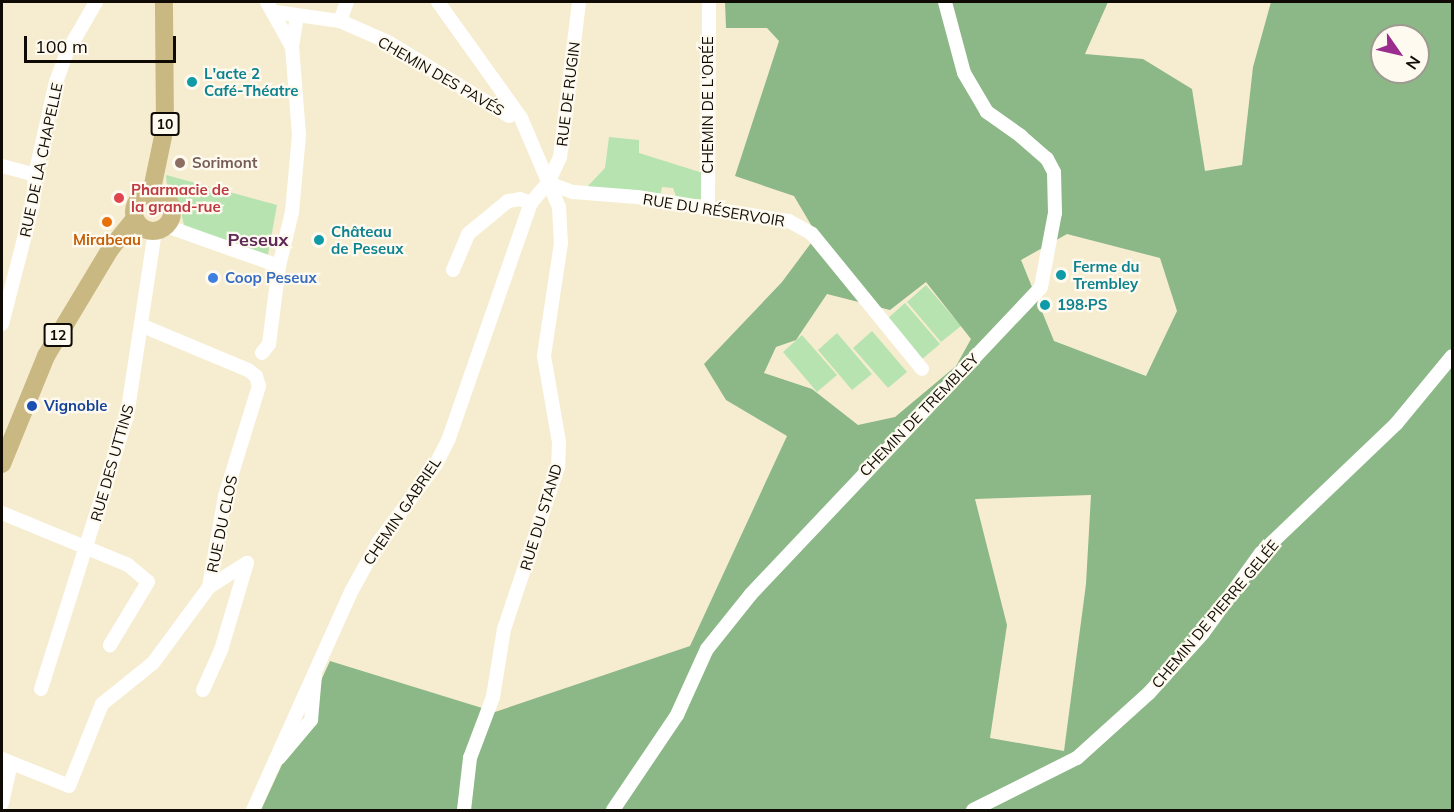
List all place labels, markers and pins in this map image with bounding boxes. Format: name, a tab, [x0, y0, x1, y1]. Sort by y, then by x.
place label: L'acte 2 Café-Théatre	[204, 64, 298, 99]
marker: L'acte 2 Café-Théatre	[185, 75, 199, 89]
place label: Sorimont	[192, 154, 257, 172]
marker: Sorimont	[173, 156, 187, 170]
place label: Pharmacie de la grand-rue	[131, 180, 229, 215]
marker: Pharmacie de la grand-rue	[112, 191, 126, 205]
marker: Mirabeau	[100, 215, 114, 229]
place label: Château de Peseux	[331, 222, 403, 257]
place label: Mirabeau	[73, 231, 141, 249]
marker: Château de Peseux	[312, 233, 326, 247]
place label: Ferme du Trembley	[1073, 257, 1139, 292]
marker: Ferme du Trembley	[1054, 268, 1068, 282]
place label: Coop Peseux	[225, 269, 317, 287]
marker: Coop Peseux	[206, 271, 220, 285]
place label: 198·PS	[1057, 296, 1107, 314]
marker: 198·PS	[1038, 298, 1052, 312]
place label: Vignoble	[44, 397, 107, 415]
marker: Vignoble	[25, 399, 39, 413]

